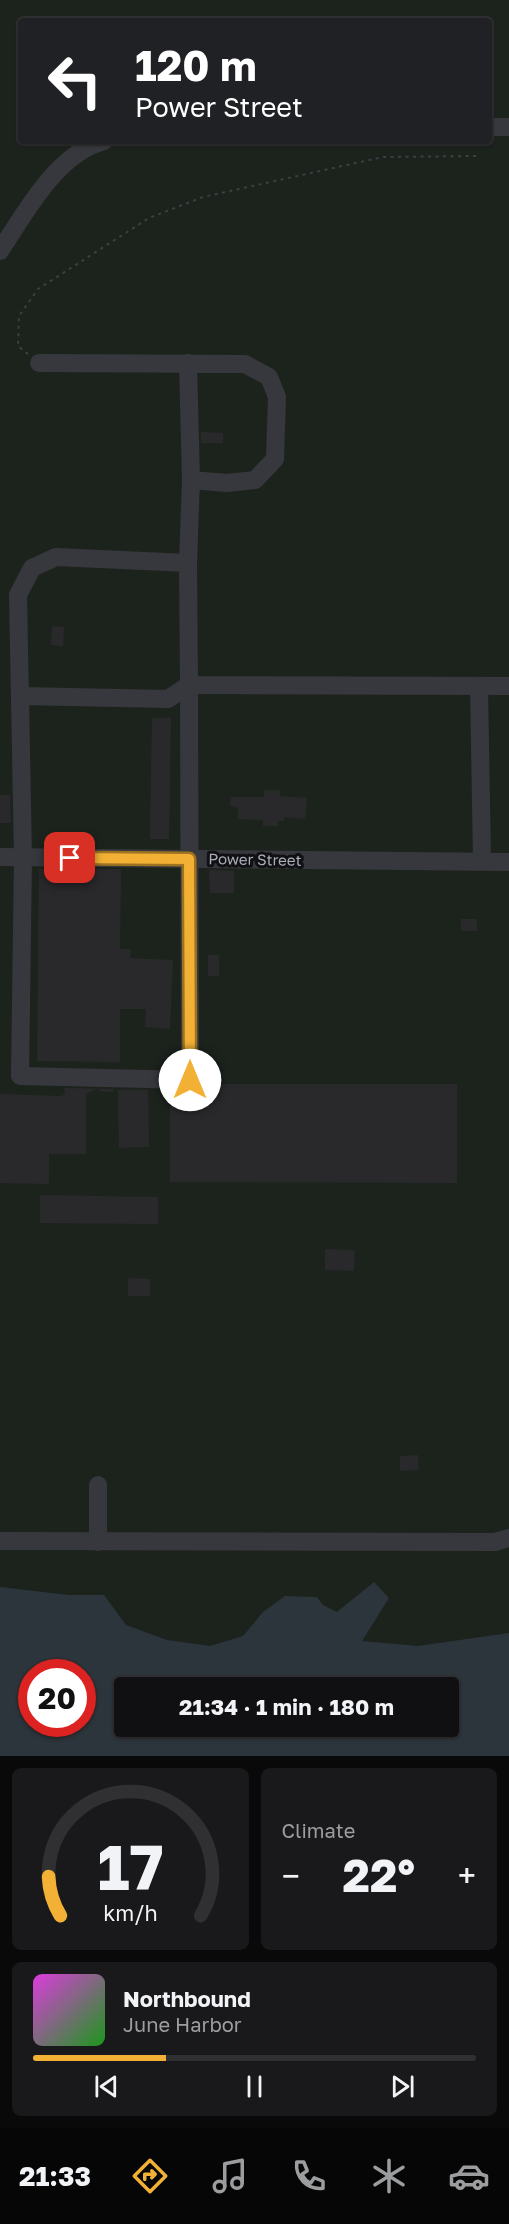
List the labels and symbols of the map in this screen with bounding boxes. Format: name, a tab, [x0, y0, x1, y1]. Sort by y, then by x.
pin	[44, 832, 95, 883]
street label: Power Street	[208, 849, 302, 869]
position arrow	[158, 1048, 222, 1112]
speed limit sign: 20	[18, 1659, 96, 1737]

